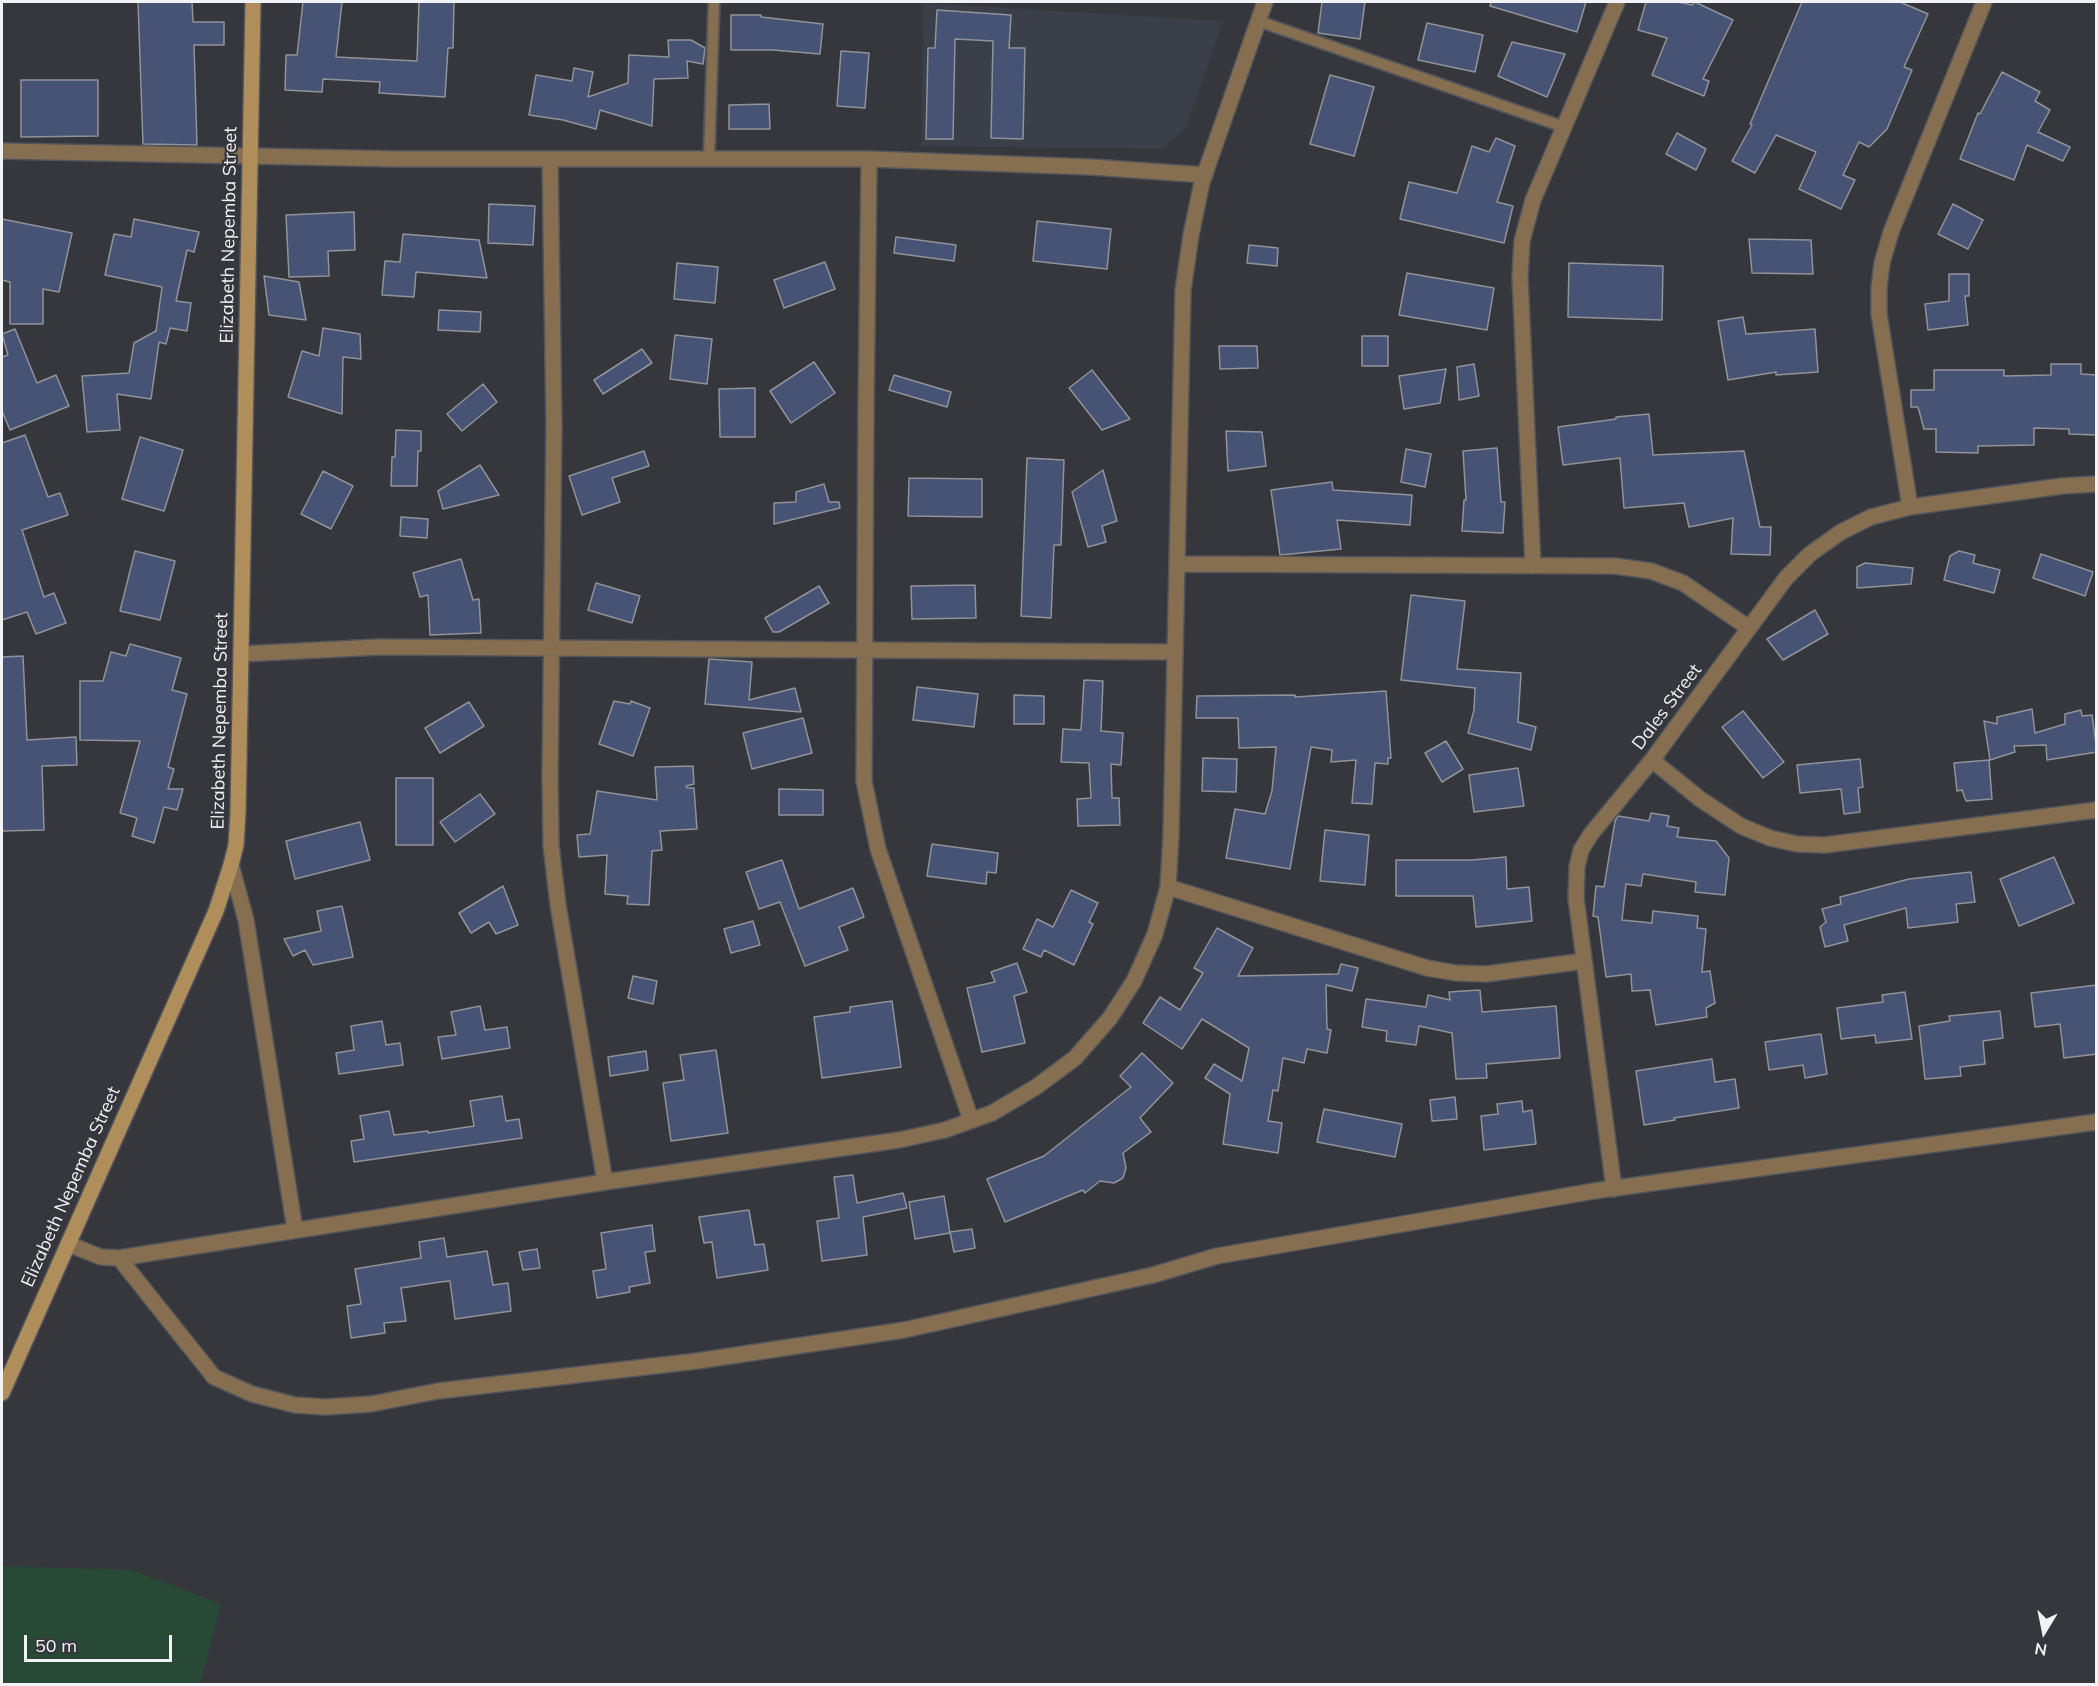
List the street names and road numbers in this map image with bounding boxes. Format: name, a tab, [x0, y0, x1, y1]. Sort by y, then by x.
street label: Elizabeth Nepemba Street	[216, 126, 242, 344]
street label: Elizabeth Nepemba Street	[207, 612, 233, 830]
street label: Dales Street	[1628, 660, 1706, 754]
street label: Elizabeth Nepemba Street	[17, 1083, 125, 1291]

